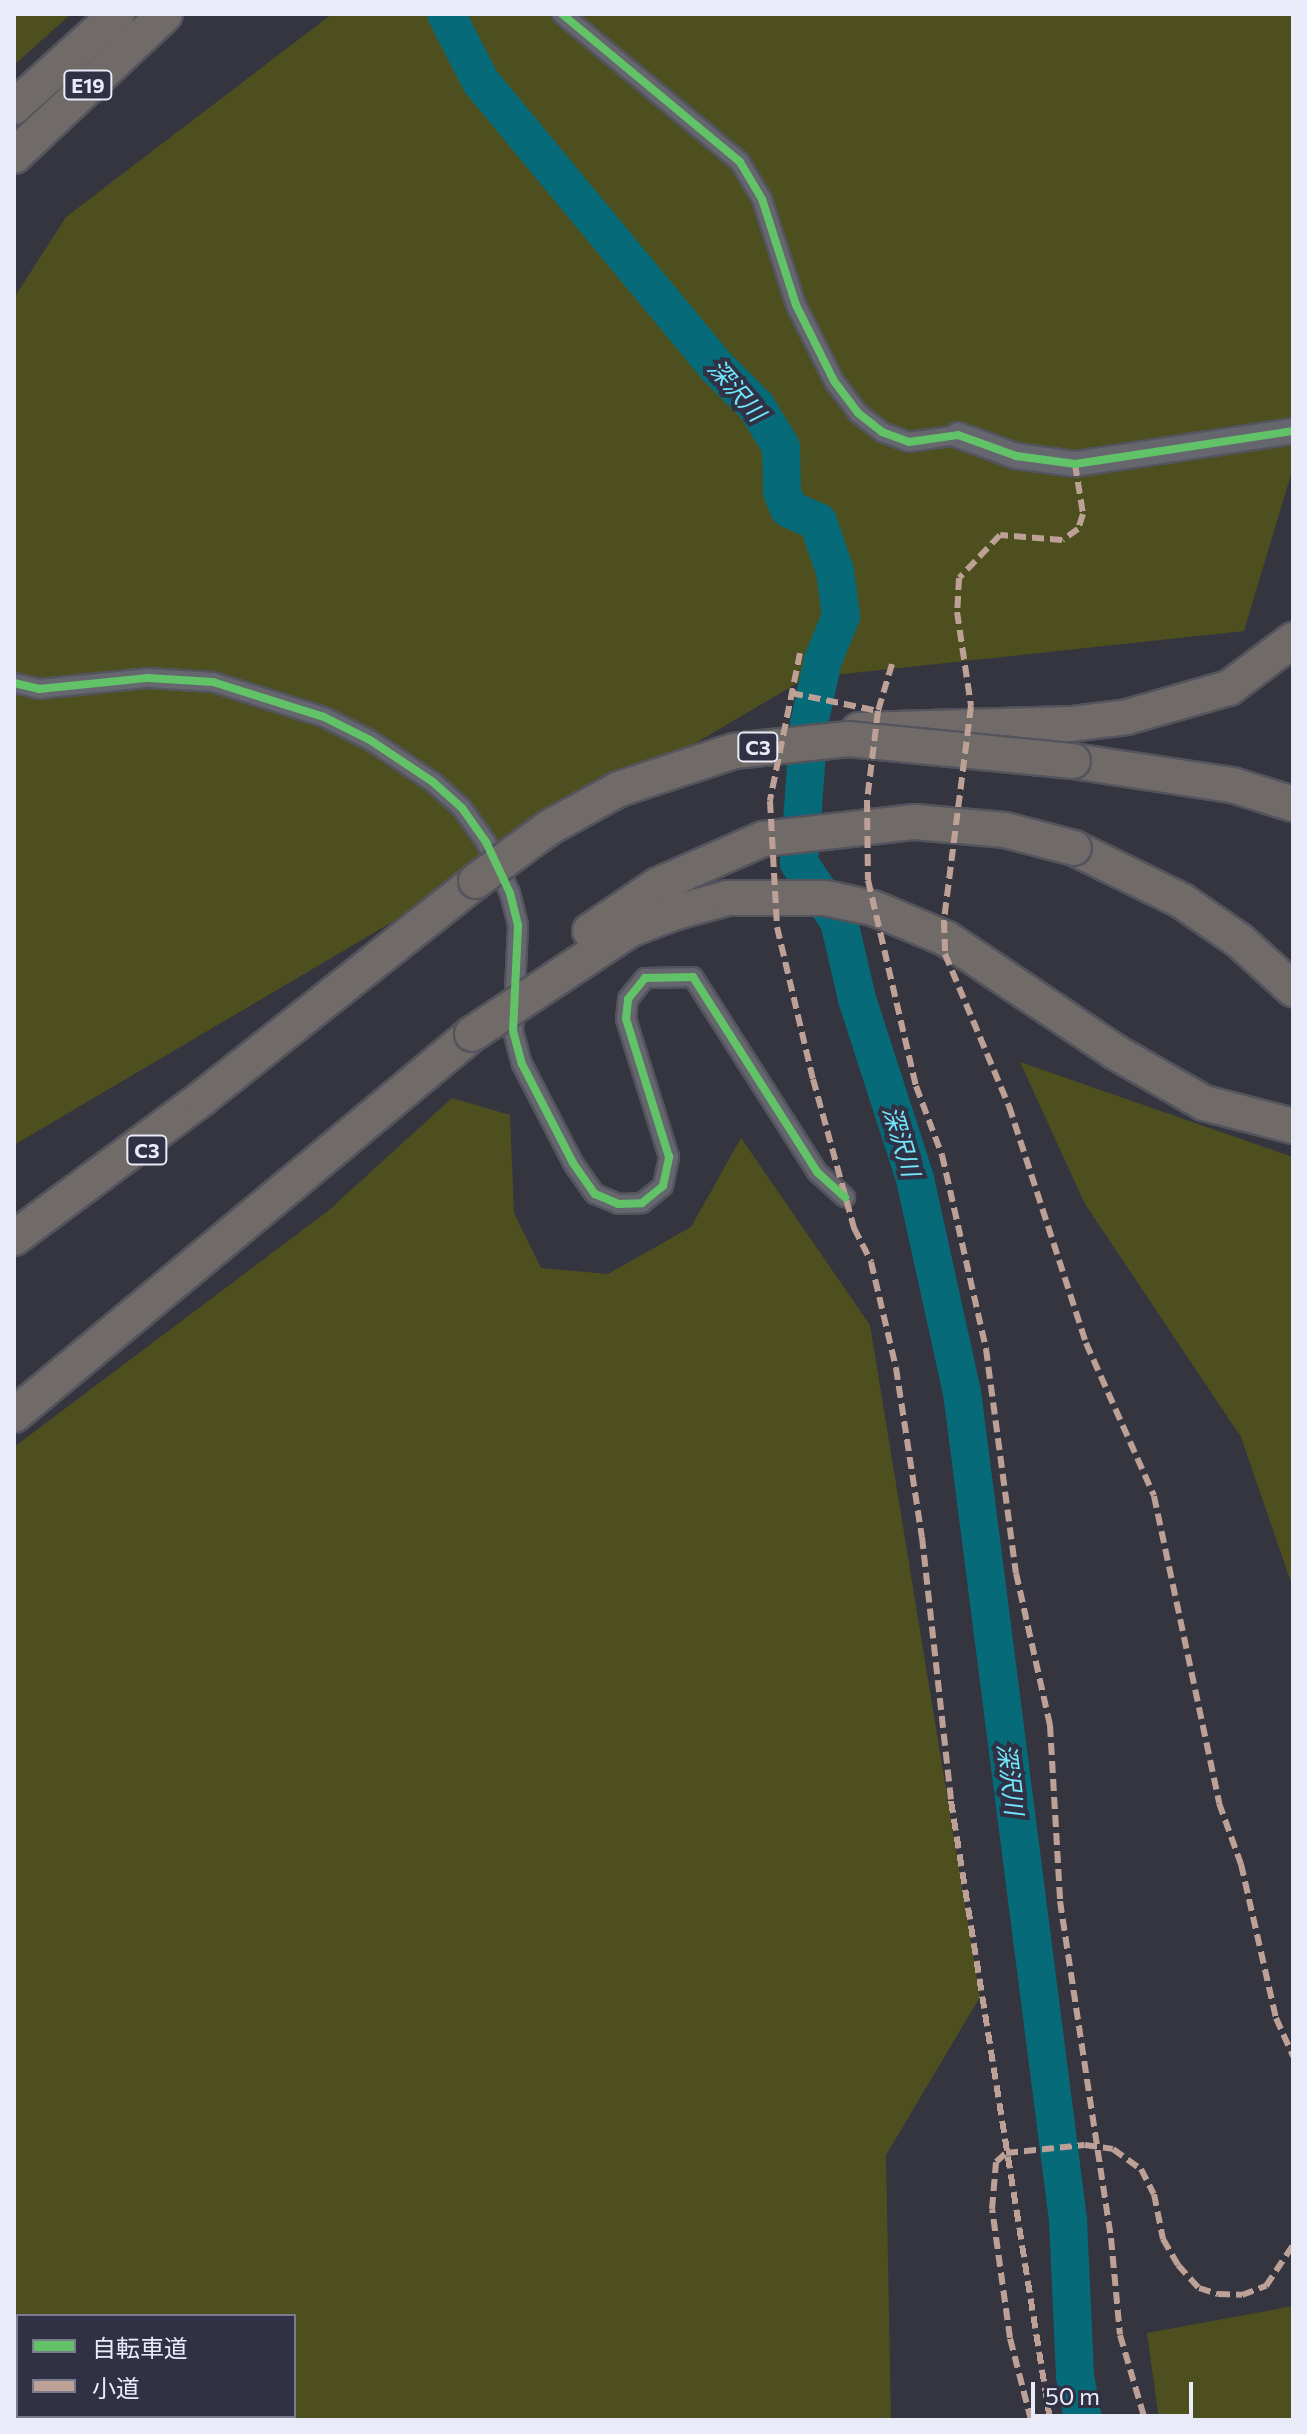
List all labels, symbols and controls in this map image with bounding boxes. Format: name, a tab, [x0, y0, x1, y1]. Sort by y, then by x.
road number: E19	[62, 69, 114, 101]
water label: 深沢川	[703, 353, 771, 427]
road number: C3	[736, 731, 780, 763]
water label: 深沢川	[878, 1102, 926, 1180]
road number: C3	[125, 1134, 169, 1166]
water label: 深沢川	[992, 1742, 1030, 1816]
legend	[16, 2314, 296, 2418]
text: 自転車道	[92, 2333, 188, 2362]
scale bar	[1035, 2366, 1197, 2416]
text: 小道	[92, 2373, 140, 2402]
text: 50 m	[1045, 2381, 1100, 2410]

